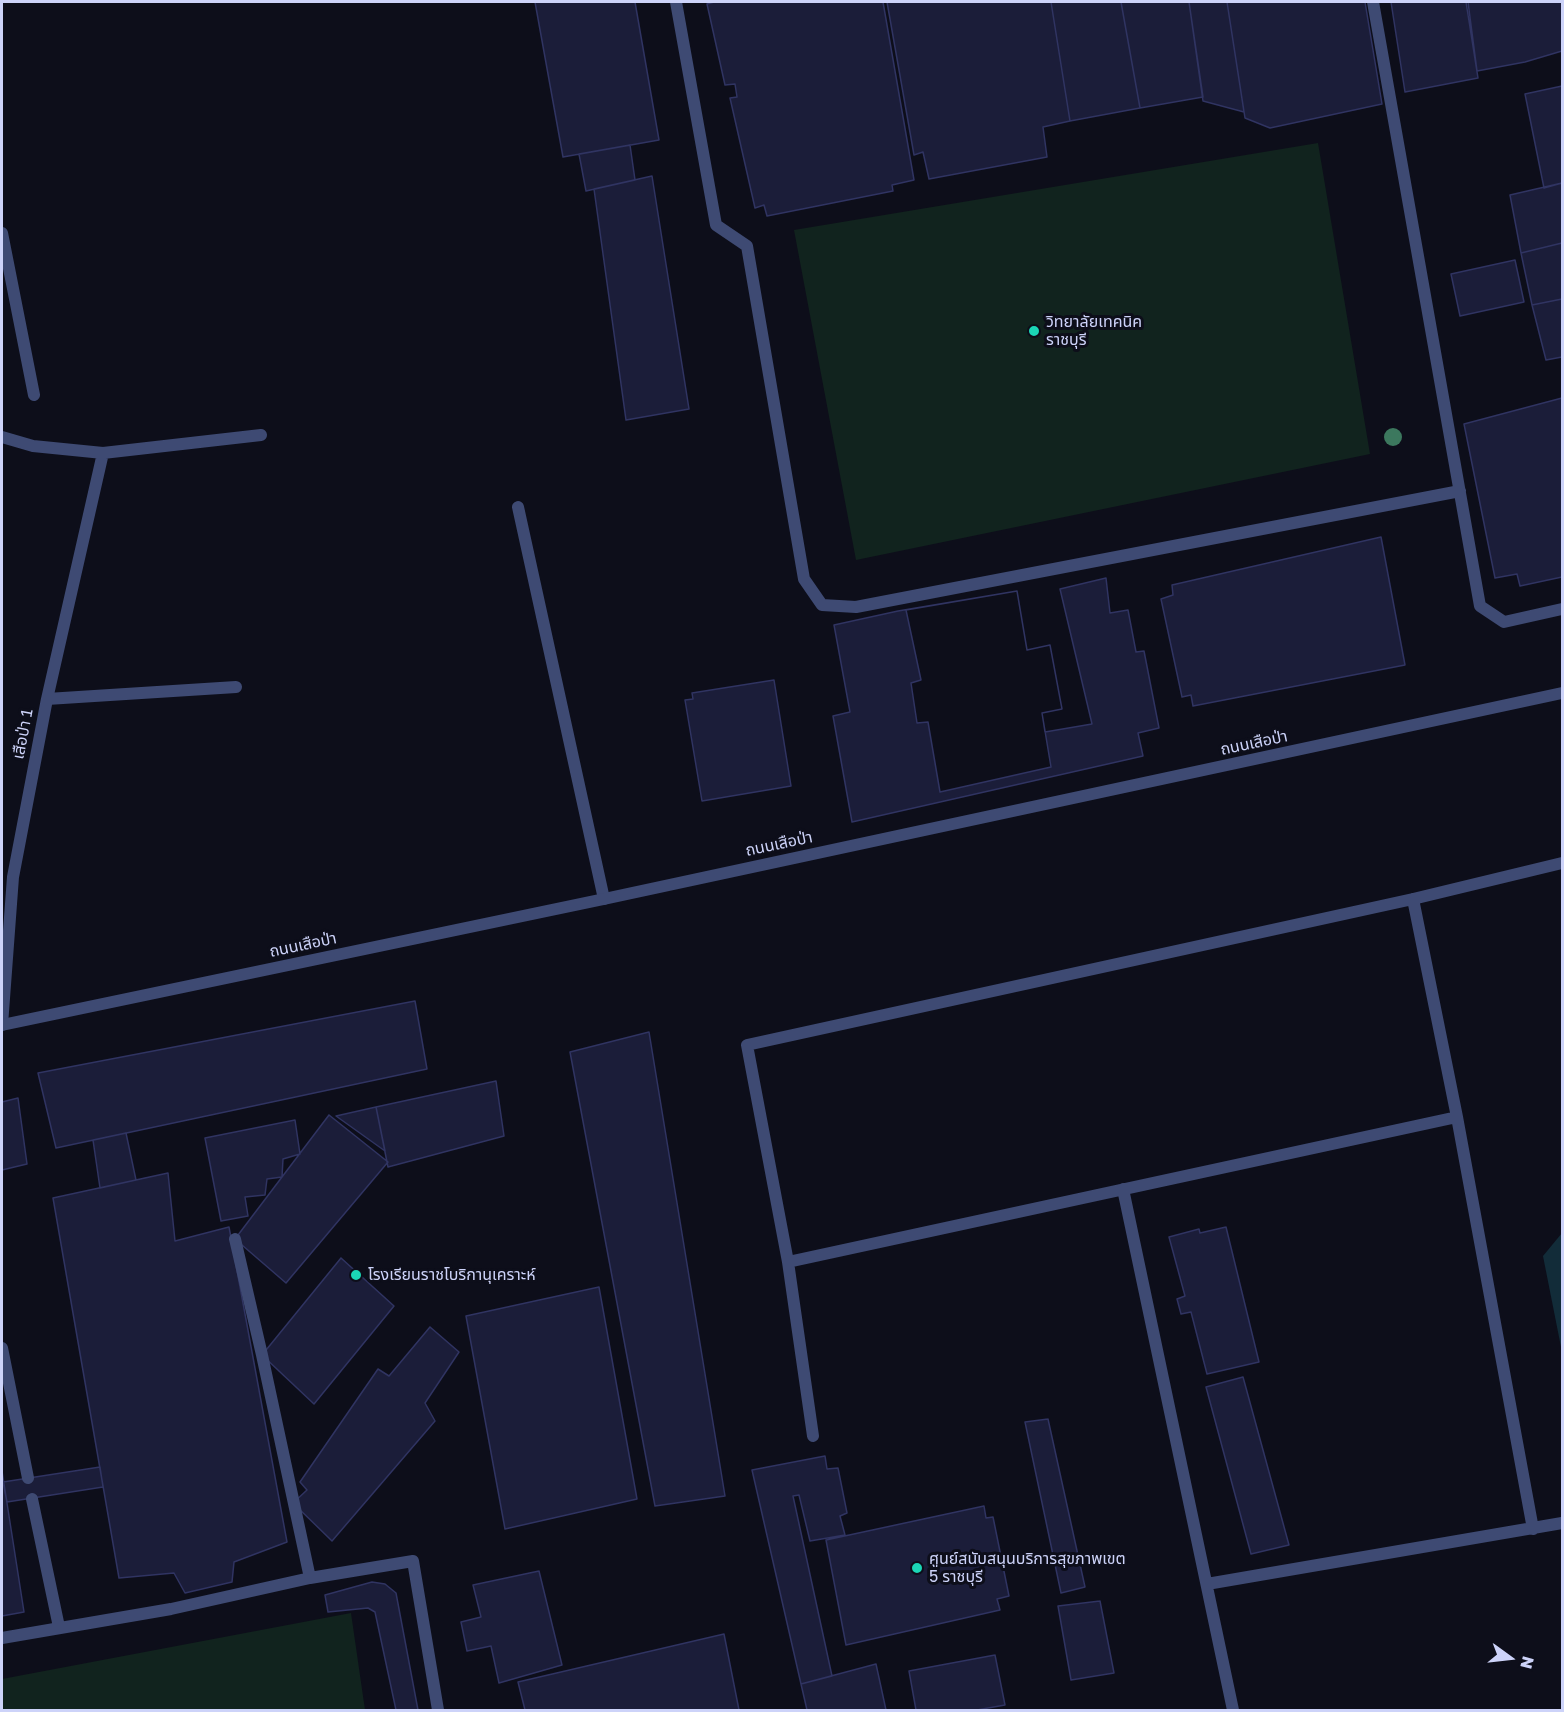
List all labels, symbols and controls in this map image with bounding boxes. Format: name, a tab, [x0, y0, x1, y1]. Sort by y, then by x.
place label: วิทยาลัยเทคนิค ราชบุรี	[1046, 312, 1142, 350]
marker: วิทยาลัยเทคนิค ราชบุรี	[1027, 324, 1041, 338]
street label: เสือป่า 1	[9, 707, 37, 761]
street label: ถนนเสือป่า	[1219, 727, 1289, 759]
street label: ถนนเสือป่า	[744, 828, 814, 860]
street label: ถนนเสือป่า	[268, 929, 338, 961]
place label: โรงเรียนราชโบริกานุเคราะห์	[368, 1265, 536, 1285]
marker: โรงเรียนราชโบริกานุเคราะห์	[349, 1268, 363, 1282]
place label: ศูนย์สนับสนุนบริการสุขภาพเขต 5 ราชบุรี	[929, 1549, 1126, 1587]
marker: ศูนย์สนับสนุนบริการสุขภาพเขต 5 ราชบุรี	[910, 1561, 924, 1575]
north arrow	[1480, 1628, 1540, 1688]
text: N	[1516, 1654, 1539, 1671]

